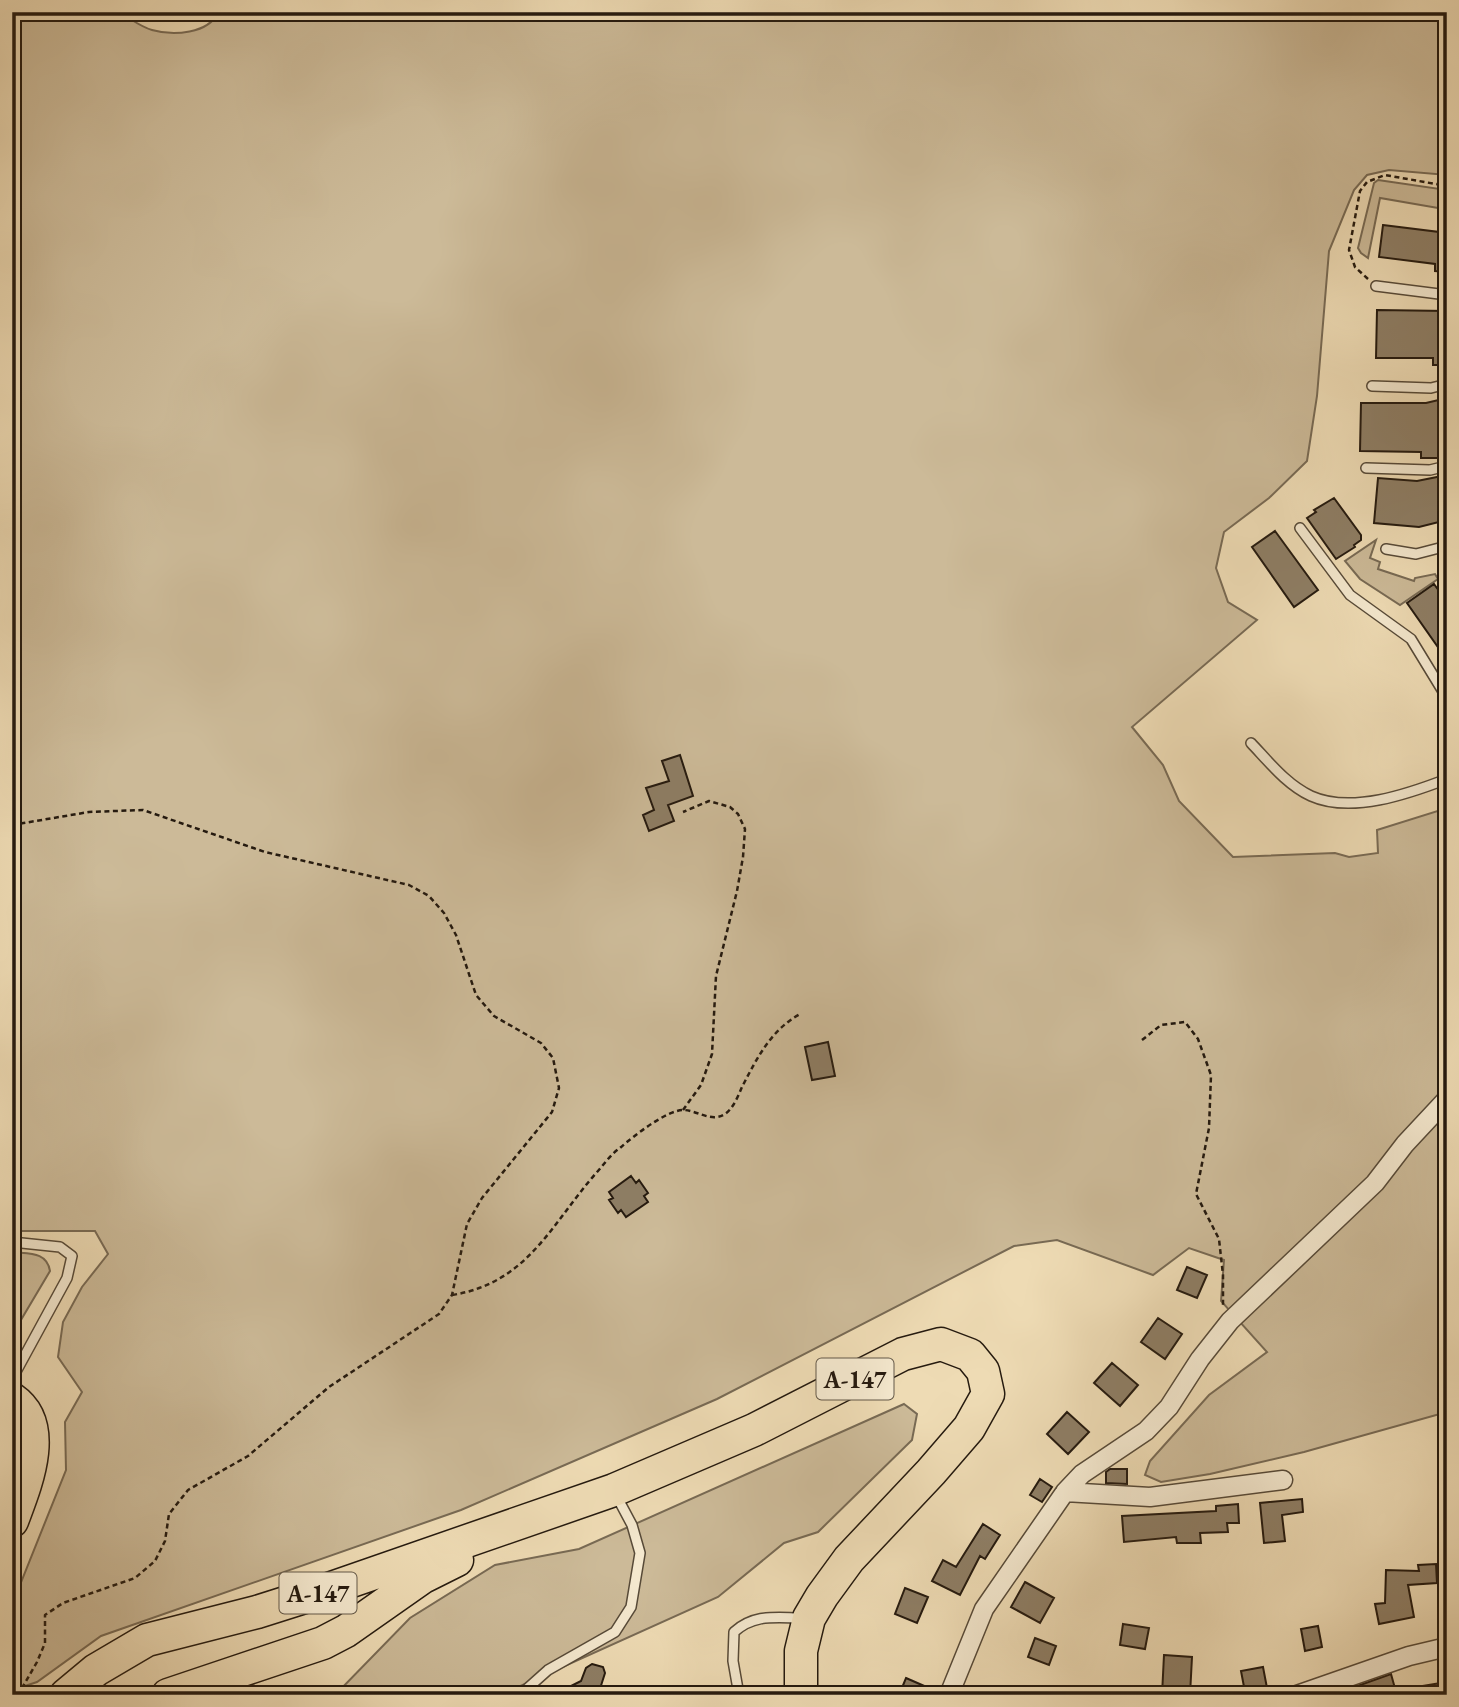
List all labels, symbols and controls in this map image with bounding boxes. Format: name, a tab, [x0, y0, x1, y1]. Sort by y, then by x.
road number: А-147	[816, 1358, 894, 1400]
road number: А-147	[280, 1573, 356, 1614]

